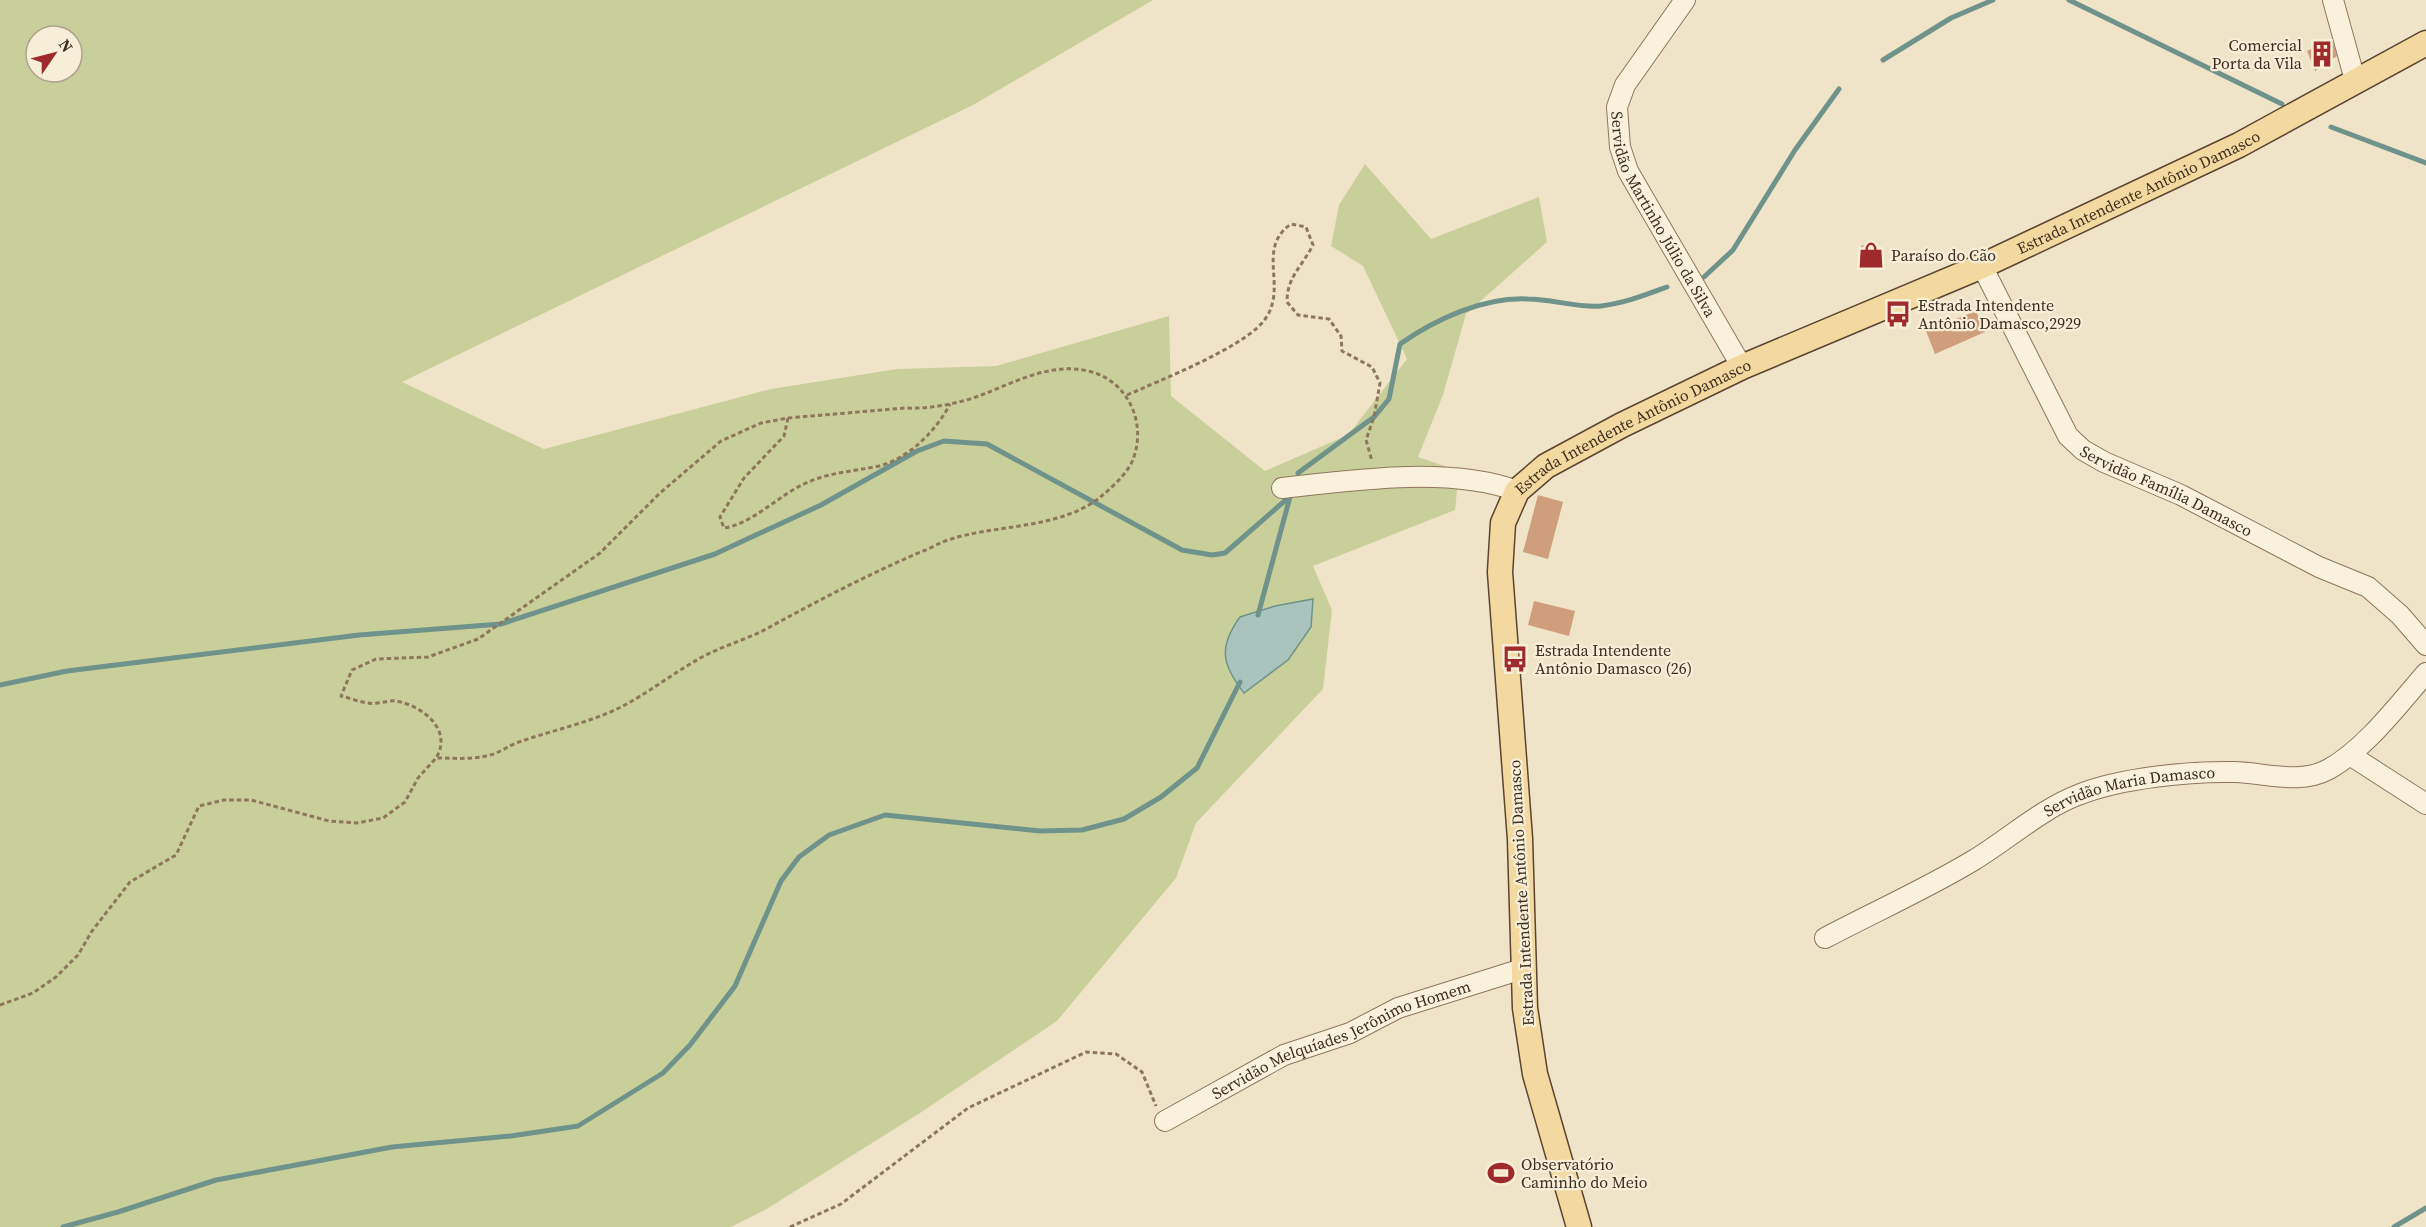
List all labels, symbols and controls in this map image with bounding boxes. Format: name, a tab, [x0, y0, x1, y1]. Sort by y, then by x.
north arrow	[24, 24, 84, 84]
text: N	[54, 34, 79, 57]
place label: Comercial Porta da Vila	[2212, 34, 2303, 74]
building icon: Comercial Porta da Vila	[2307, 39, 2337, 69]
street label: Servidão Martinho Júlio da Silva	[1606, 111, 1722, 322]
street label: Estrada Intendente Antônio Damasco	[2013, 125, 2264, 259]
shop icon: Paraíso do Cão	[1856, 240, 1886, 270]
place label: Paraíso do Cão	[1891, 244, 1996, 266]
place label: Estrada Intendente Antônio Damasco,2929	[1918, 294, 2081, 334]
bus stop icon: Estrada Intendente Antônio Damasco,2929	[1883, 299, 1913, 329]
street label: Estrada Intendente Antônio Damasco	[1510, 353, 1754, 499]
street label: Servidão Família Damasco	[2076, 440, 2257, 542]
place label: Estrada Intendente Antônio Damasco (26)	[1535, 639, 1692, 679]
bus stop icon: Estrada Intendente Antônio Damasco (26)	[1500, 644, 1530, 674]
street label: Estrada Intendente Antônio Damasco	[1503, 759, 1539, 1027]
street label: Servidão Maria Damasco	[2039, 761, 2216, 821]
street label: Servidão Melquíades Jerônimo Homem	[1207, 975, 1473, 1104]
place label: Observatório Caminho do Meio	[1521, 1153, 1648, 1193]
sports icon: Observatório Caminho do Meio	[1486, 1158, 1516, 1188]

